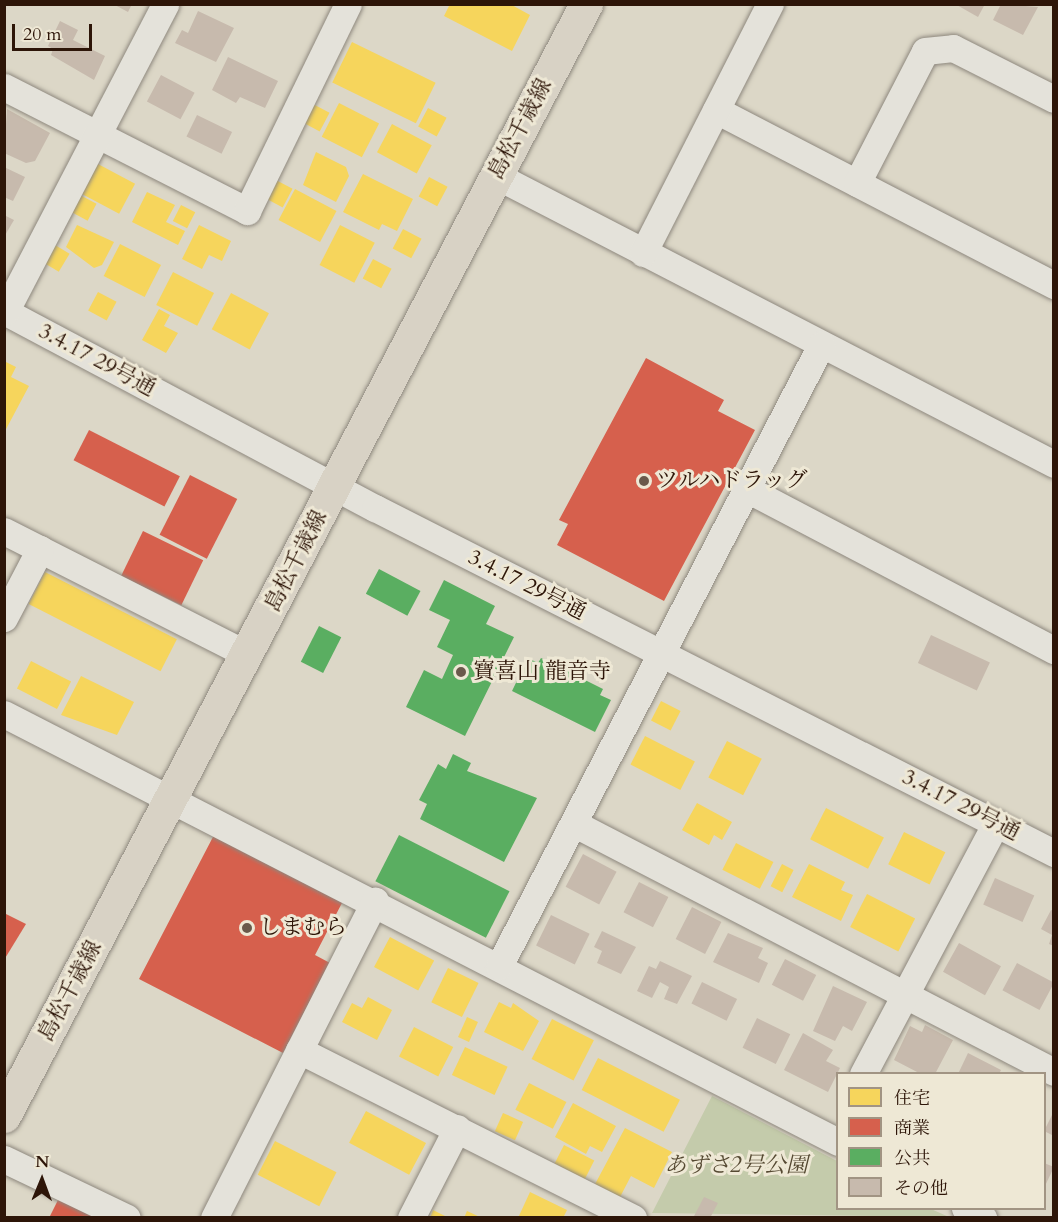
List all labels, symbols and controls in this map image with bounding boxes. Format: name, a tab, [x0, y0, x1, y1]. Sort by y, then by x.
scale bar	[15, 12, 94, 50]
text: 20 m	[23, 22, 62, 47]
street label: 島松千歳線	[483, 74, 557, 184]
street label: 3.4.17 29号通	[34, 318, 160, 402]
place label: ツルハドラッグ	[656, 468, 810, 494]
marker: ツルハドラッグ	[637, 474, 651, 488]
street label: 島松千歳線	[259, 506, 333, 616]
street label: 3.4.17 29号通	[464, 544, 590, 626]
place label: 寶喜山 龍音寺	[473, 659, 611, 685]
marker: 寶喜山 龍音寺	[454, 665, 468, 679]
street label: 3.4.17 29号通	[898, 764, 1024, 846]
place label: しまむら	[259, 915, 347, 941]
marker: しまむら	[240, 921, 254, 935]
street label: 島松千歳線	[33, 936, 107, 1046]
legend	[836, 1072, 1046, 1210]
text: 住宅	[894, 1086, 930, 1111]
text: 商業	[894, 1116, 930, 1141]
text: 公共	[894, 1146, 930, 1171]
north arrow	[12, 1150, 72, 1210]
text: N	[35, 1151, 49, 1173]
park label: あずさ2号公園	[664, 1153, 808, 1179]
text: その他	[894, 1176, 948, 1201]

